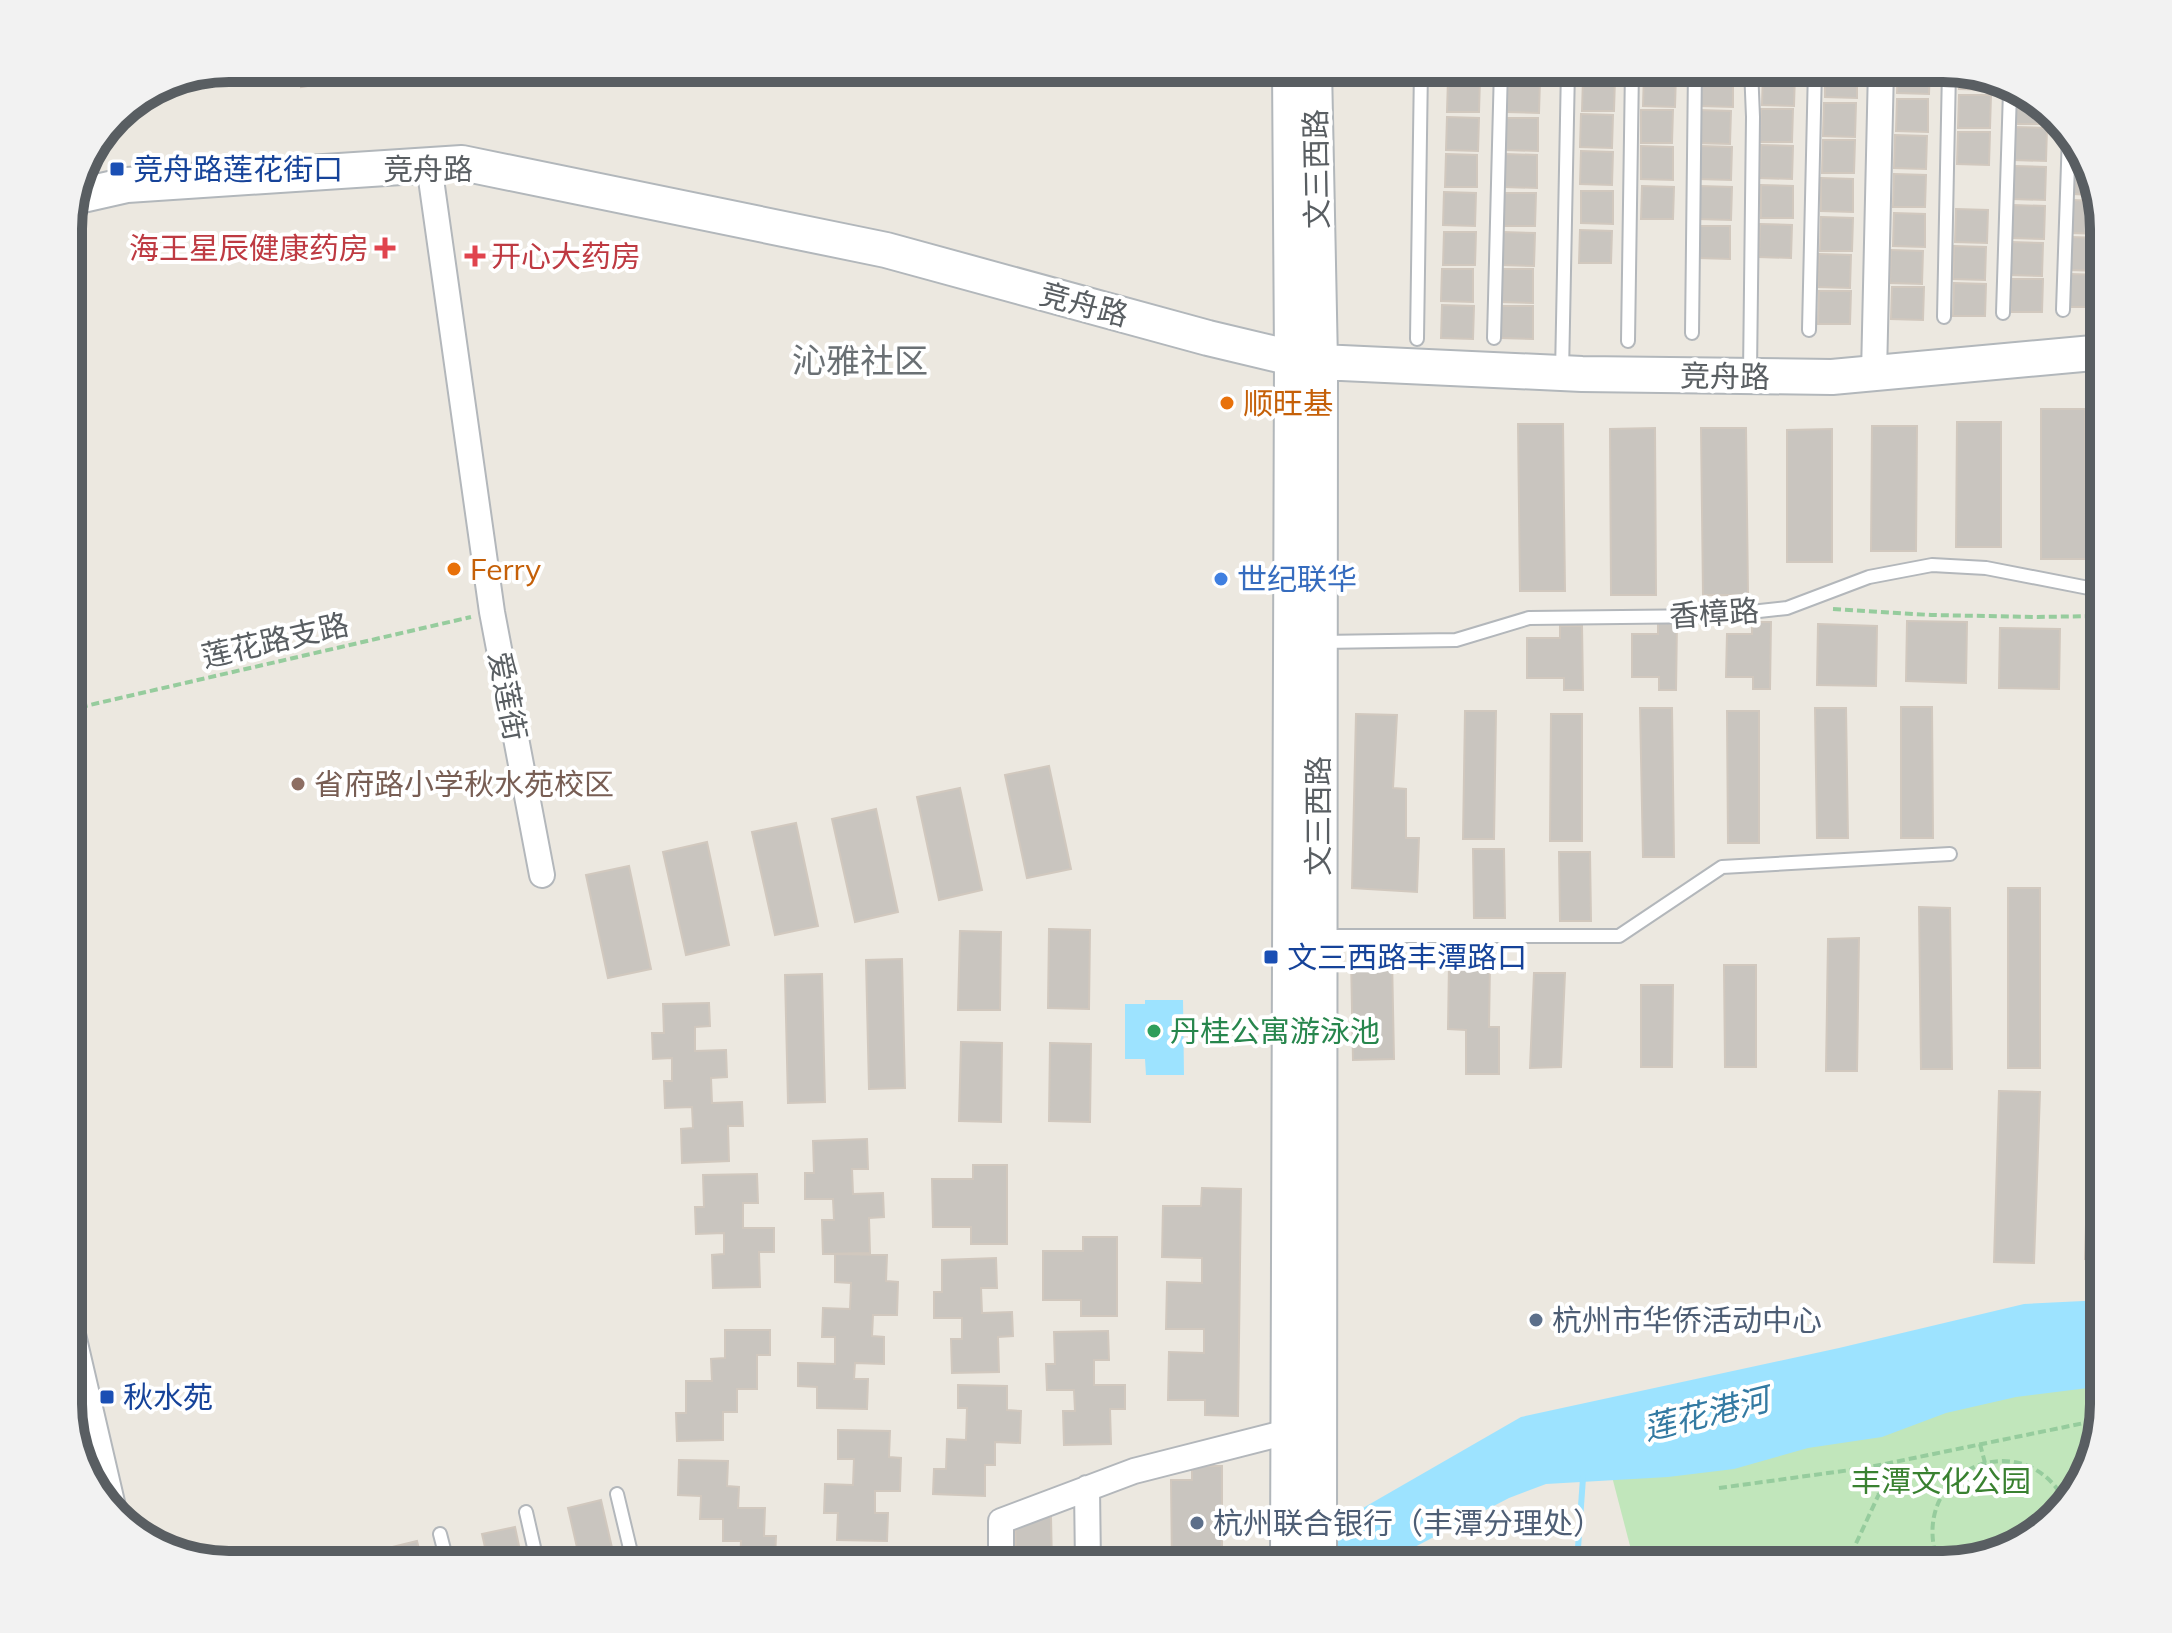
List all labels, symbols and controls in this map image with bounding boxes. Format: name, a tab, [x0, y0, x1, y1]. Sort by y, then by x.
street label: 文三西路	[1296, 109, 1336, 229]
place label: 竞舟路莲花街口	[133, 150, 343, 188]
street label: 竞舟路	[383, 150, 473, 188]
marker: 竞舟路莲花街口	[108, 160, 126, 178]
place label: 海王星辰健康药房	[129, 229, 369, 267]
place label: 开心大药房	[491, 237, 641, 275]
marker: 海王星辰健康药房	[376, 239, 394, 257]
marker: 开心大药房	[466, 247, 484, 265]
street label: 竞舟路	[1036, 274, 1132, 334]
district label: 沁雅社区	[792, 339, 928, 382]
street label: 竞舟路	[1680, 356, 1770, 396]
place label: 顺旺基	[1243, 384, 1333, 422]
marker: 顺旺基	[1218, 394, 1236, 412]
place label: Ferry	[470, 550, 541, 588]
marker: Ferry	[445, 560, 463, 578]
place label: 世纪联华	[1237, 560, 1357, 598]
marker: 世纪联华	[1212, 570, 1230, 588]
street label: 香樟路	[1668, 591, 1760, 635]
street label: 莲花路支路	[198, 605, 352, 675]
street label: 爱莲街	[481, 648, 535, 744]
street label: 文三西路	[1299, 756, 1337, 876]
place label: 省府路小学秋水苑校区	[314, 765, 614, 803]
marker: 省府路小学秋水苑校区	[289, 775, 307, 793]
place label: 文三西路丰潭路口	[1287, 938, 1527, 976]
marker: 文三西路丰潭路口	[1262, 948, 1280, 966]
place label: 丹桂公寓游泳池	[1170, 1012, 1380, 1050]
marker: 丹桂公寓游泳池	[1145, 1022, 1163, 1040]
place label: 杭州市华侨活动中心	[1552, 1301, 1822, 1339]
marker: 杭州市华侨活动中心	[1527, 1311, 1545, 1329]
water label: 莲花港河	[1639, 1377, 1779, 1448]
place label: 秋水苑	[123, 1378, 213, 1416]
marker: 秋水苑	[98, 1388, 116, 1406]
park label: 丰潭文化公园	[1851, 1462, 2031, 1500]
place label: 杭州联合银行（丰潭分理处）	[1213, 1504, 1603, 1542]
marker: 杭州联合银行（丰潭分理处）	[1188, 1514, 1206, 1532]

